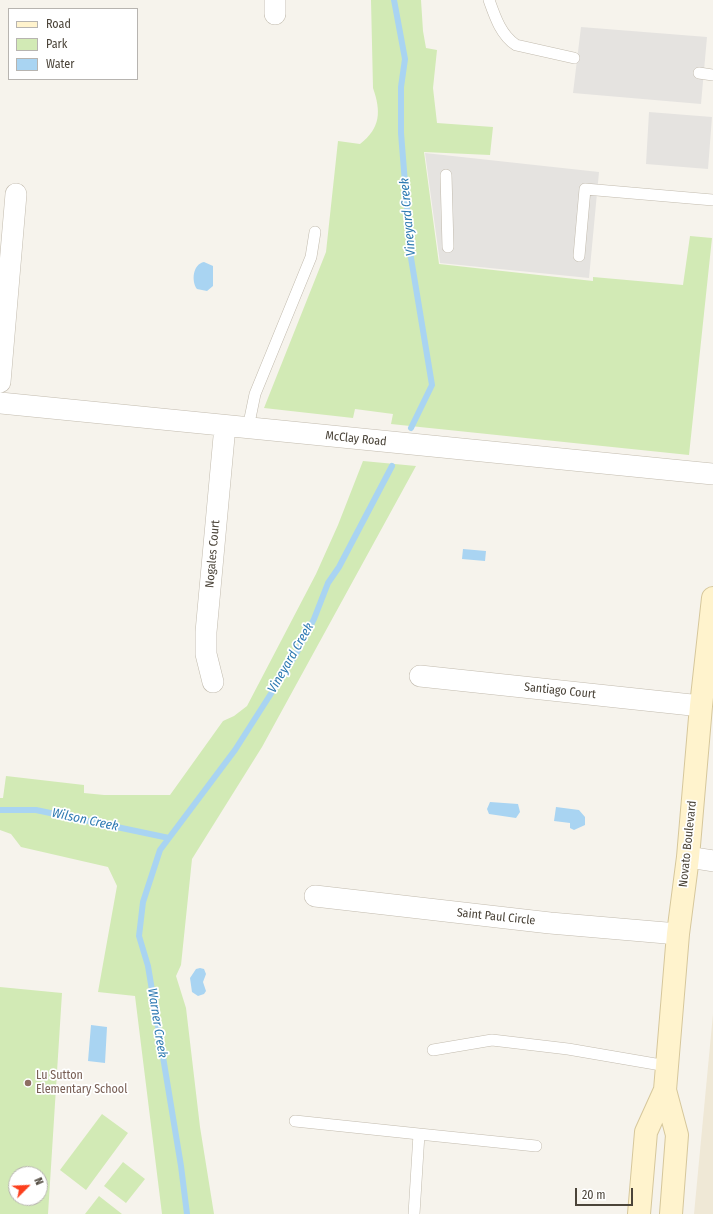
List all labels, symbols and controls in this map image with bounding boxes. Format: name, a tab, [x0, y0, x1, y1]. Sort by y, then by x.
legend	[8, 8, 138, 80]
text: Road	[46, 17, 71, 31]
text: Park	[46, 37, 67, 51]
text: Water	[46, 57, 74, 71]
water label: Vineyard Creek	[397, 177, 419, 257]
street label: McClay Road	[325, 429, 387, 449]
street label: Nogales Court	[203, 519, 223, 589]
water label: Vineyard Creek	[265, 620, 317, 696]
street label: Santiago Court	[523, 680, 597, 702]
street label: Novato Boulevard	[676, 800, 700, 888]
water label: Wilson Creek	[50, 805, 120, 835]
street label: Saint Paul Circle	[456, 906, 536, 928]
water label: Warner Creek	[144, 987, 170, 1059]
place label: Lu Sutton Elementary School	[36, 1069, 127, 1097]
marker: Lu Sutton Elementary School	[23, 1078, 33, 1088]
north arrow	[8, 1166, 48, 1206]
text: N	[31, 1176, 46, 1187]
scale bar	[577, 1180, 635, 1206]
text: 20 m	[582, 1188, 606, 1202]

